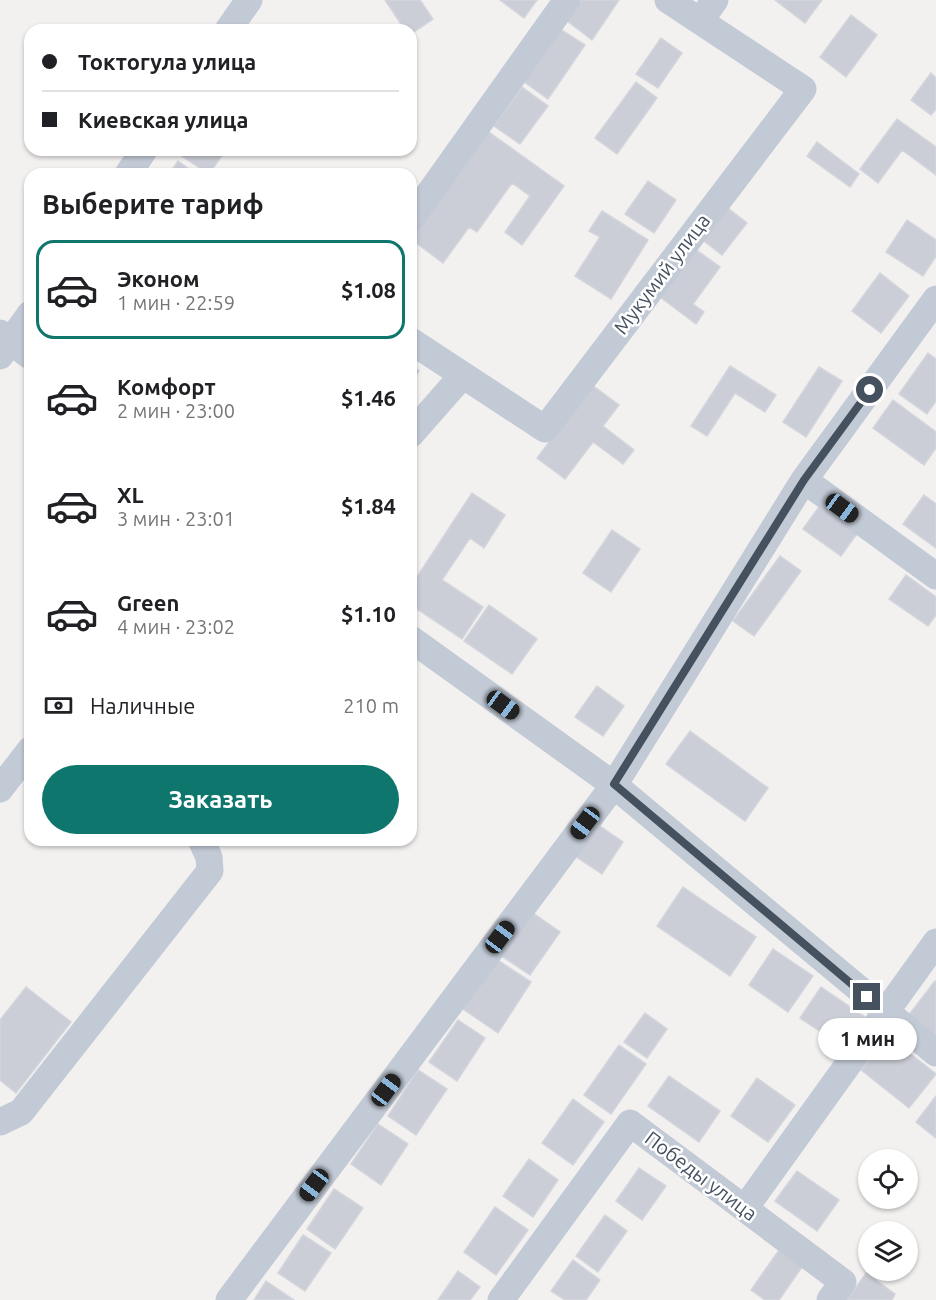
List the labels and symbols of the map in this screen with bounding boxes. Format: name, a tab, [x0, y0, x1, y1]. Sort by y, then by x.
street label: Мукумий улица	[609, 209, 714, 338]
route start	[856, 376, 883, 403]
car	[822, 490, 862, 526]
car	[483, 687, 523, 723]
car	[567, 803, 603, 843]
car	[482, 917, 518, 957]
route end	[853, 983, 880, 1010]
callout: 1 мин	[818, 1018, 916, 1060]
car	[368, 1070, 404, 1110]
street label: Победы улица	[641, 1126, 762, 1225]
car	[296, 1165, 332, 1205]

